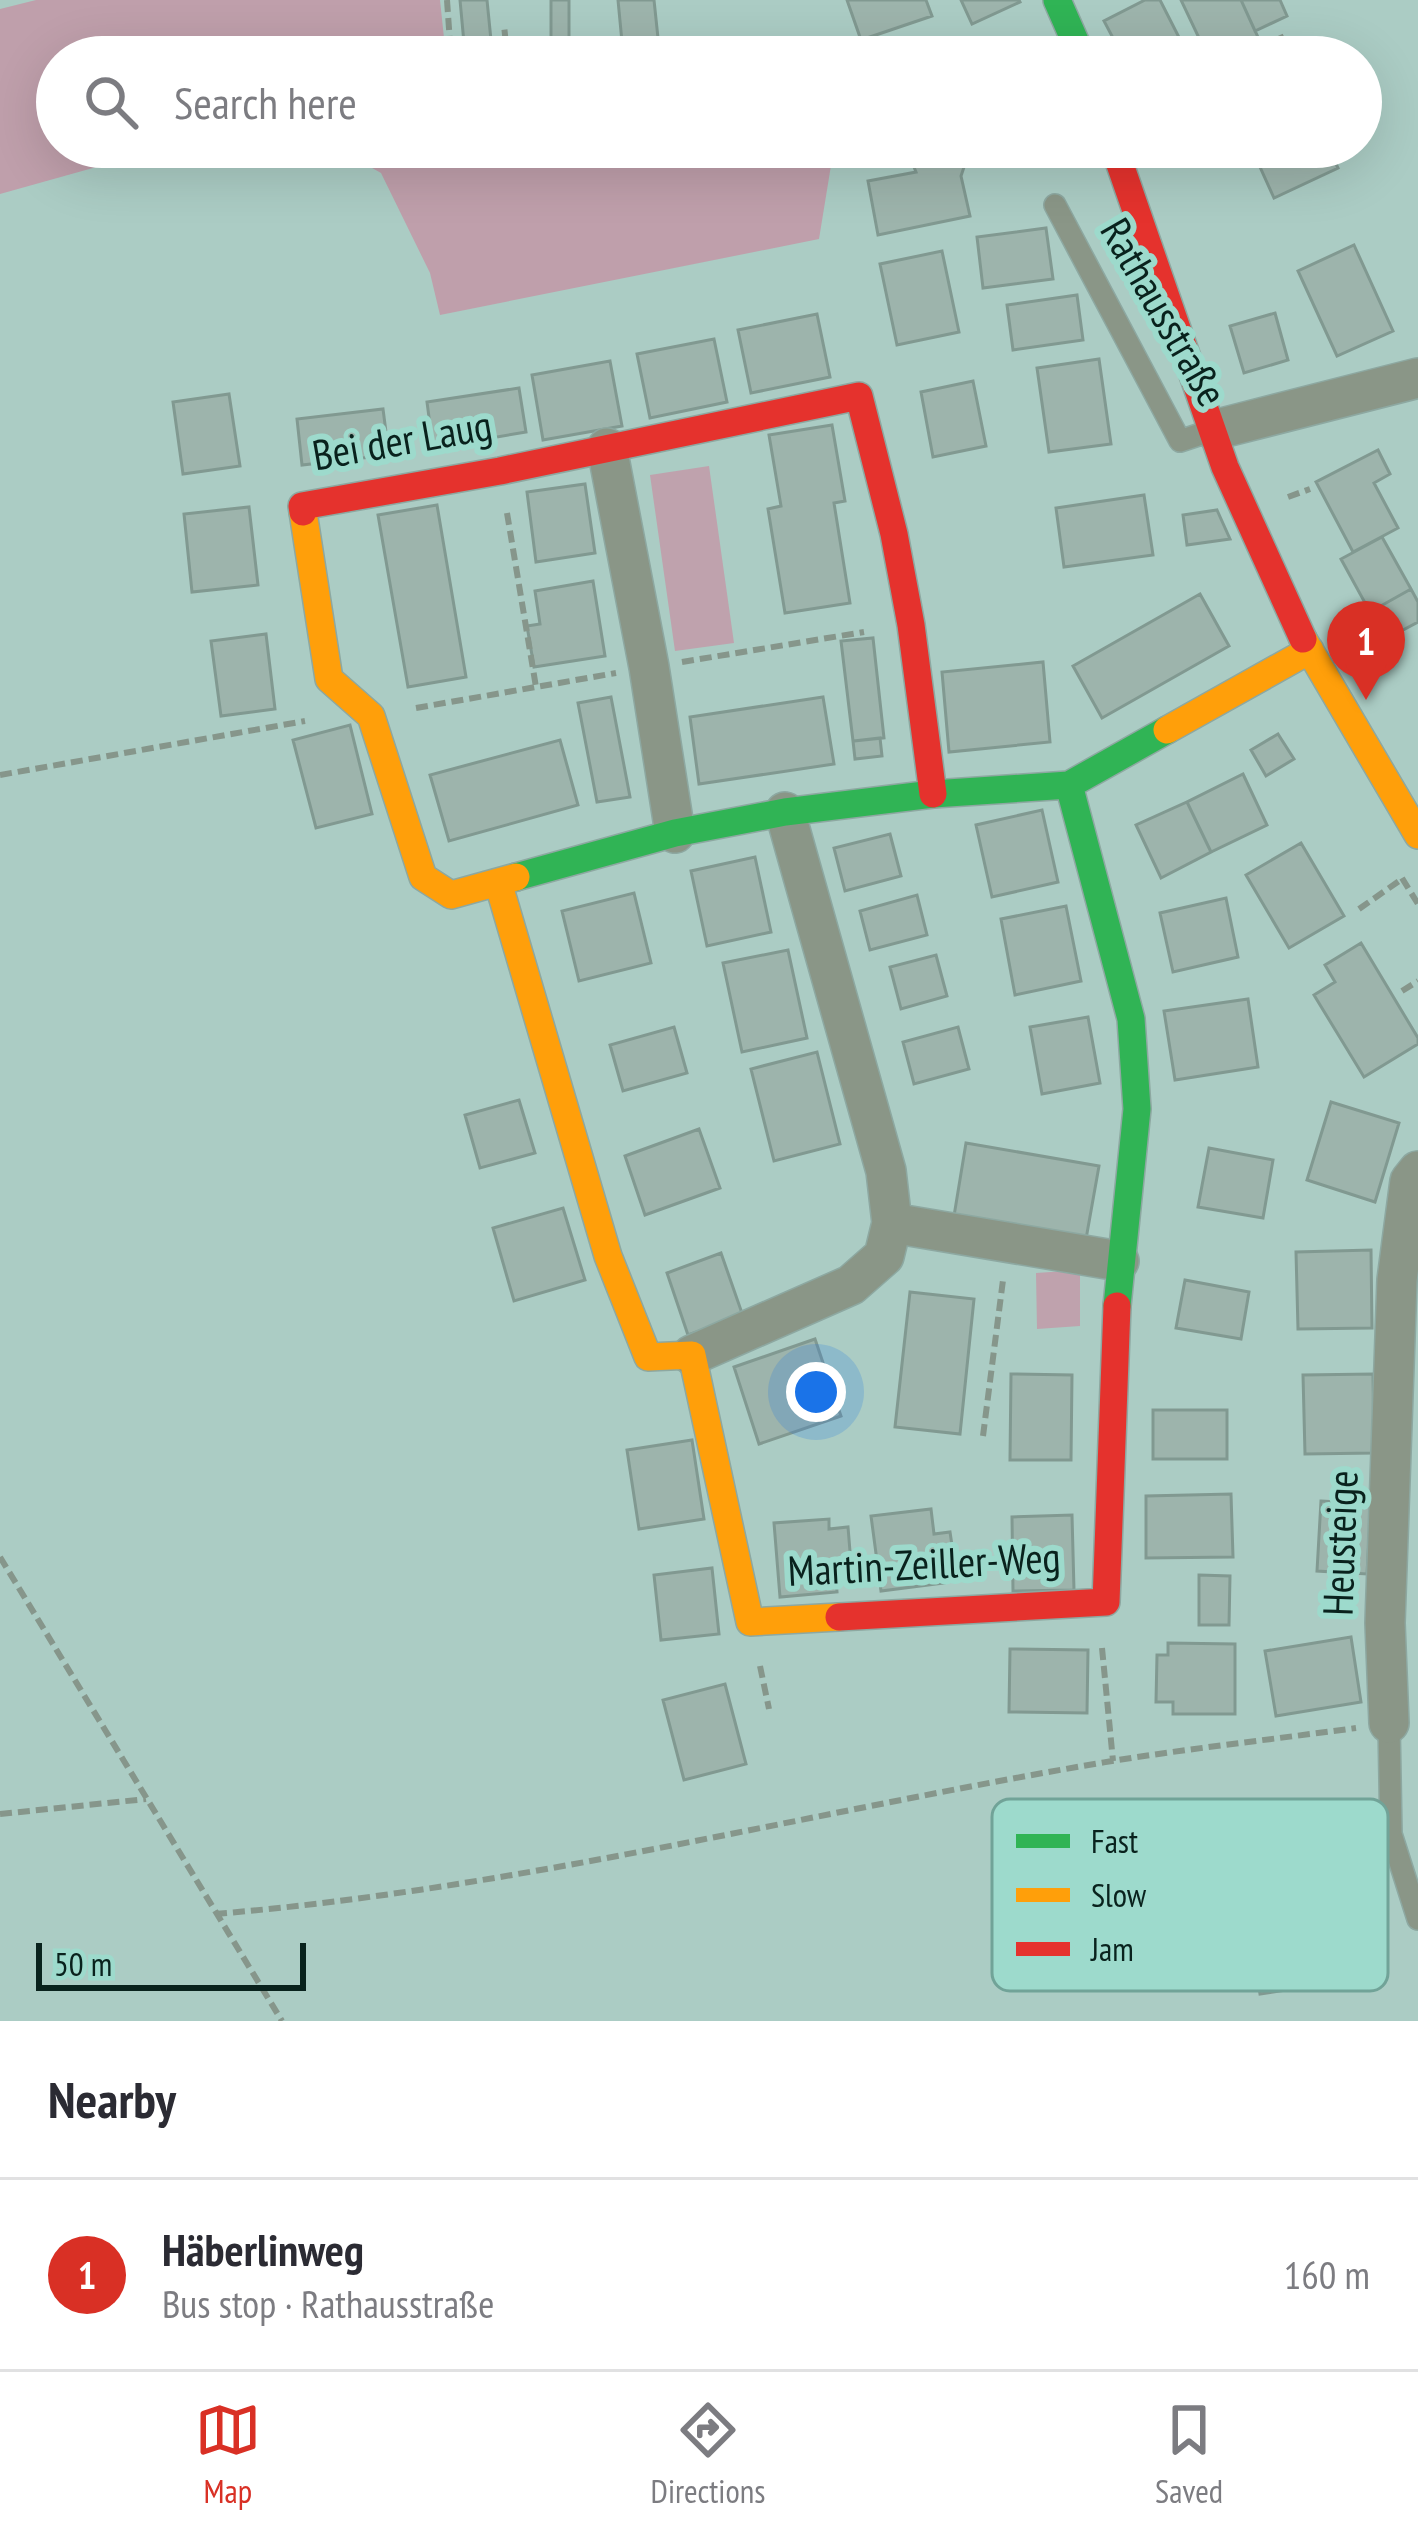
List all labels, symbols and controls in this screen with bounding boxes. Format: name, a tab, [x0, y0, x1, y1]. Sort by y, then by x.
search box	[36, 36, 1382, 168]
icon: search	[78, 69, 144, 135]
text: Search here	[174, 73, 357, 131]
street label: Rathausstraße	[1089, 208, 1240, 416]
street label: Bei der Laug	[308, 397, 496, 482]
pin: 1	[1327, 601, 1405, 700]
your location	[786, 1362, 846, 1422]
street label: Heusteige	[1309, 1469, 1370, 1617]
street label: Martin-Zeiller-Weg	[786, 1529, 1062, 1598]
legend	[992, 1799, 1388, 1991]
text: Fast	[1091, 1819, 1138, 1862]
text: Slow	[1091, 1873, 1147, 1916]
text: Jam	[1090, 1927, 1134, 1970]
scale bar	[36, 1937, 306, 1990]
text: 50 m	[54, 1942, 112, 1985]
text: Nearby	[48, 2066, 176, 2132]
text: Häberlinweg	[162, 2220, 364, 2278]
text: 1	[78, 2249, 96, 2300]
text: 160 m	[1284, 2249, 1370, 2300]
text: Bus stop · Rathausstraße	[162, 2278, 494, 2329]
tab: Map	[195, 2397, 261, 2512]
tab: Directions	[651, 2397, 765, 2512]
tab: Saved	[1155, 2397, 1223, 2512]

